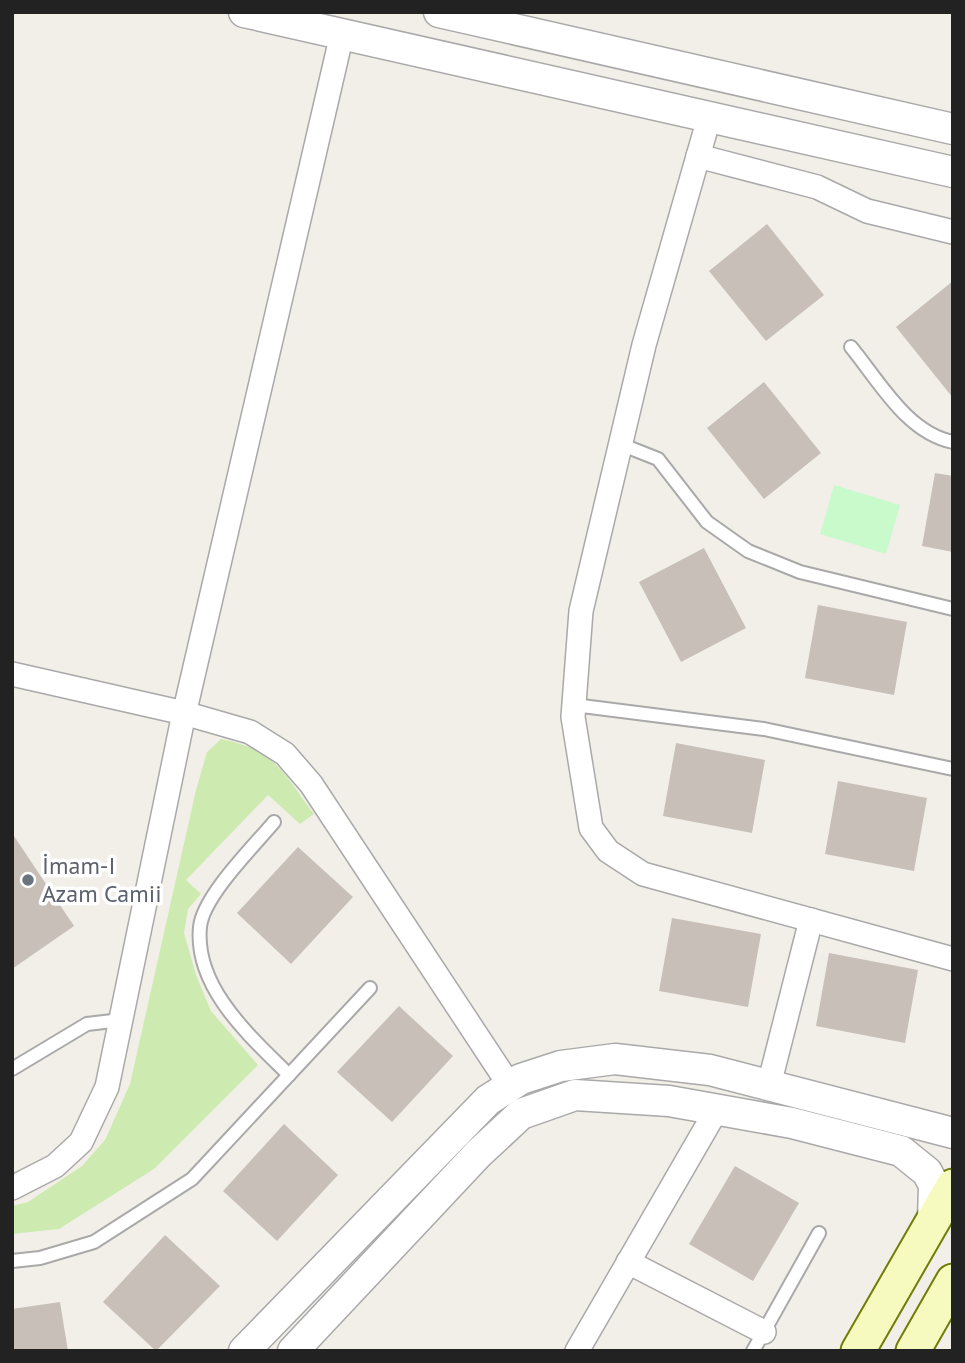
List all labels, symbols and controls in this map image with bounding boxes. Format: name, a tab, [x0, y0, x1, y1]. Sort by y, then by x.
place label: İmam-I Azam Camii	[42, 850, 162, 909]
marker: İmam-I Azam Camii	[20, 872, 36, 888]

